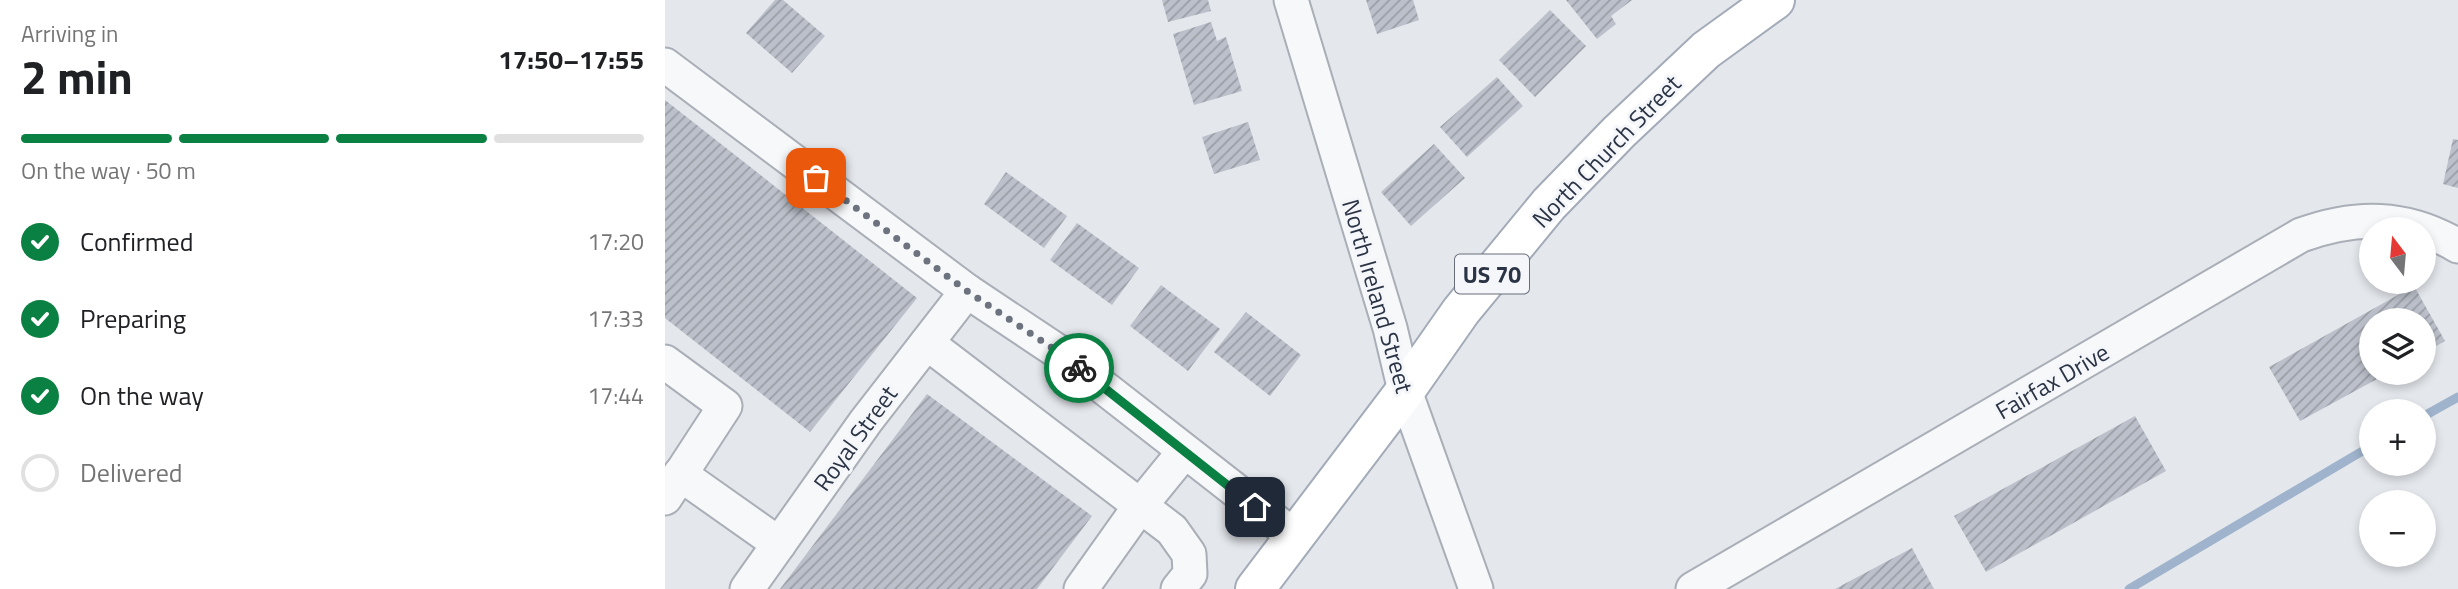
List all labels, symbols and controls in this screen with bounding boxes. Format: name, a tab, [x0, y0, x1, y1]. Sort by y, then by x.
text: Arriving in	[21, 16, 118, 51]
text: 17:50–17:55	[498, 40, 644, 79]
text: 2 min	[21, 42, 133, 112]
street label: North Church Street	[1523, 66, 1689, 236]
pin	[786, 148, 846, 208]
text: On the way · 50 m	[21, 153, 196, 188]
icon: bag	[797, 159, 835, 197]
street label: North Ireland Street	[1333, 195, 1423, 398]
north arrow	[2359, 217, 2436, 294]
map controls	[2359, 217, 2436, 567]
text: Confirmed	[80, 222, 194, 261]
icon: check	[21, 223, 59, 261]
text: 17:20	[587, 224, 644, 259]
road number: US 70	[1455, 255, 1529, 294]
text: Preparing	[80, 299, 186, 338]
icon: check	[21, 300, 59, 338]
text: 17:33	[587, 301, 644, 336]
button: layers	[2359, 308, 2436, 385]
courier	[1044, 333, 1114, 403]
street label: Fairfax Drive	[1988, 334, 2116, 428]
icon: bike	[1060, 349, 1098, 387]
text: On the way	[80, 376, 204, 415]
icon: check	[21, 377, 59, 415]
street label: Royal Street	[804, 377, 906, 498]
text: 17:44	[587, 378, 644, 413]
button: +	[2359, 399, 2436, 476]
text: Delivered	[80, 453, 183, 492]
pin	[1225, 477, 1285, 537]
icon: home	[1236, 488, 1274, 526]
button: −	[2359, 490, 2436, 567]

